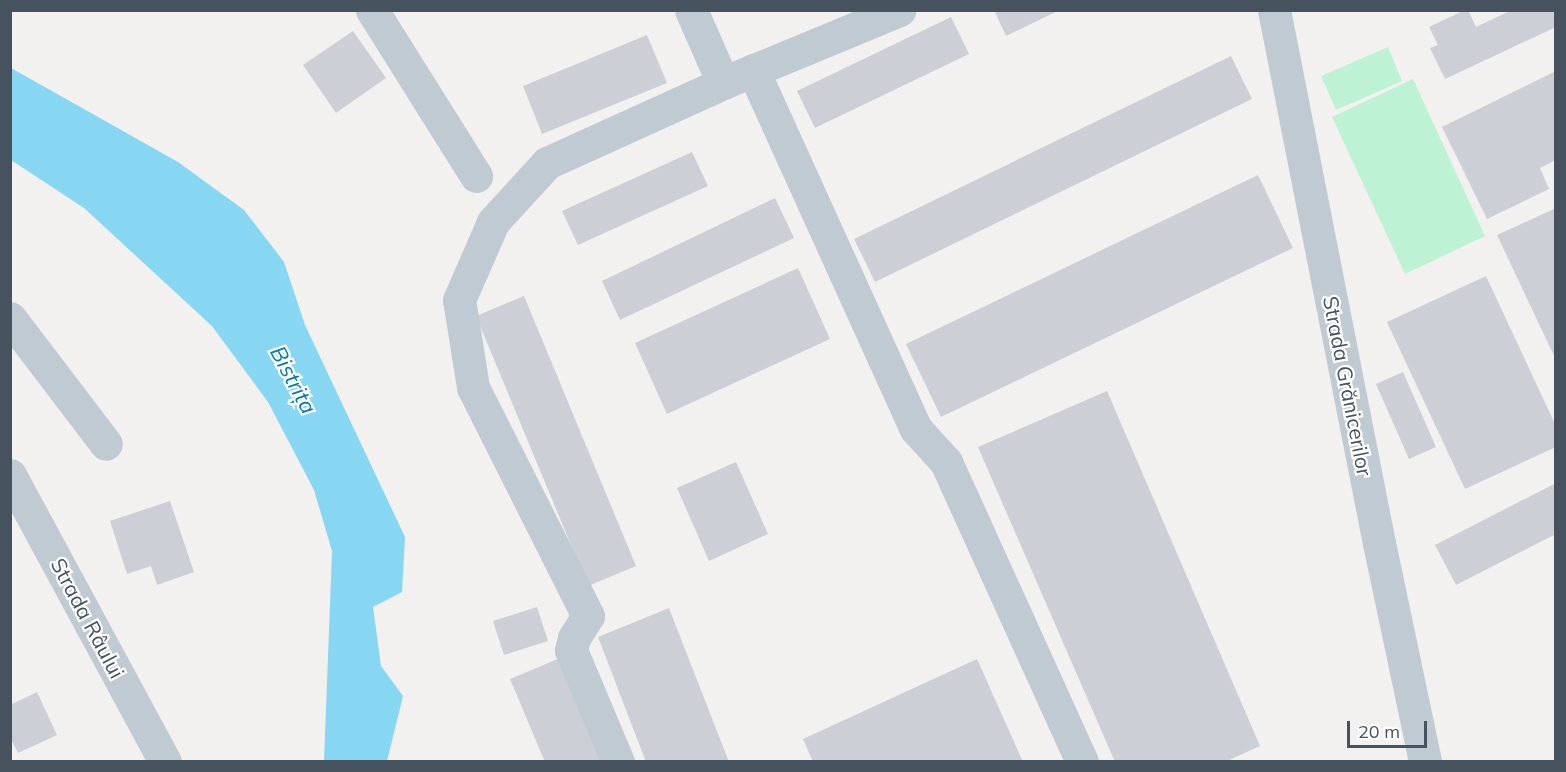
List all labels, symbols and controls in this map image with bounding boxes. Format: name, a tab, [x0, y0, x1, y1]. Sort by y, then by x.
street label: Strada Grănicerilor	[1318, 294, 1378, 478]
water label: Bistrița	[264, 342, 322, 418]
street label: Strada Râului	[46, 554, 130, 682]
scale bar	[1350, 709, 1430, 747]
text: 20 m	[1358, 720, 1400, 743]

